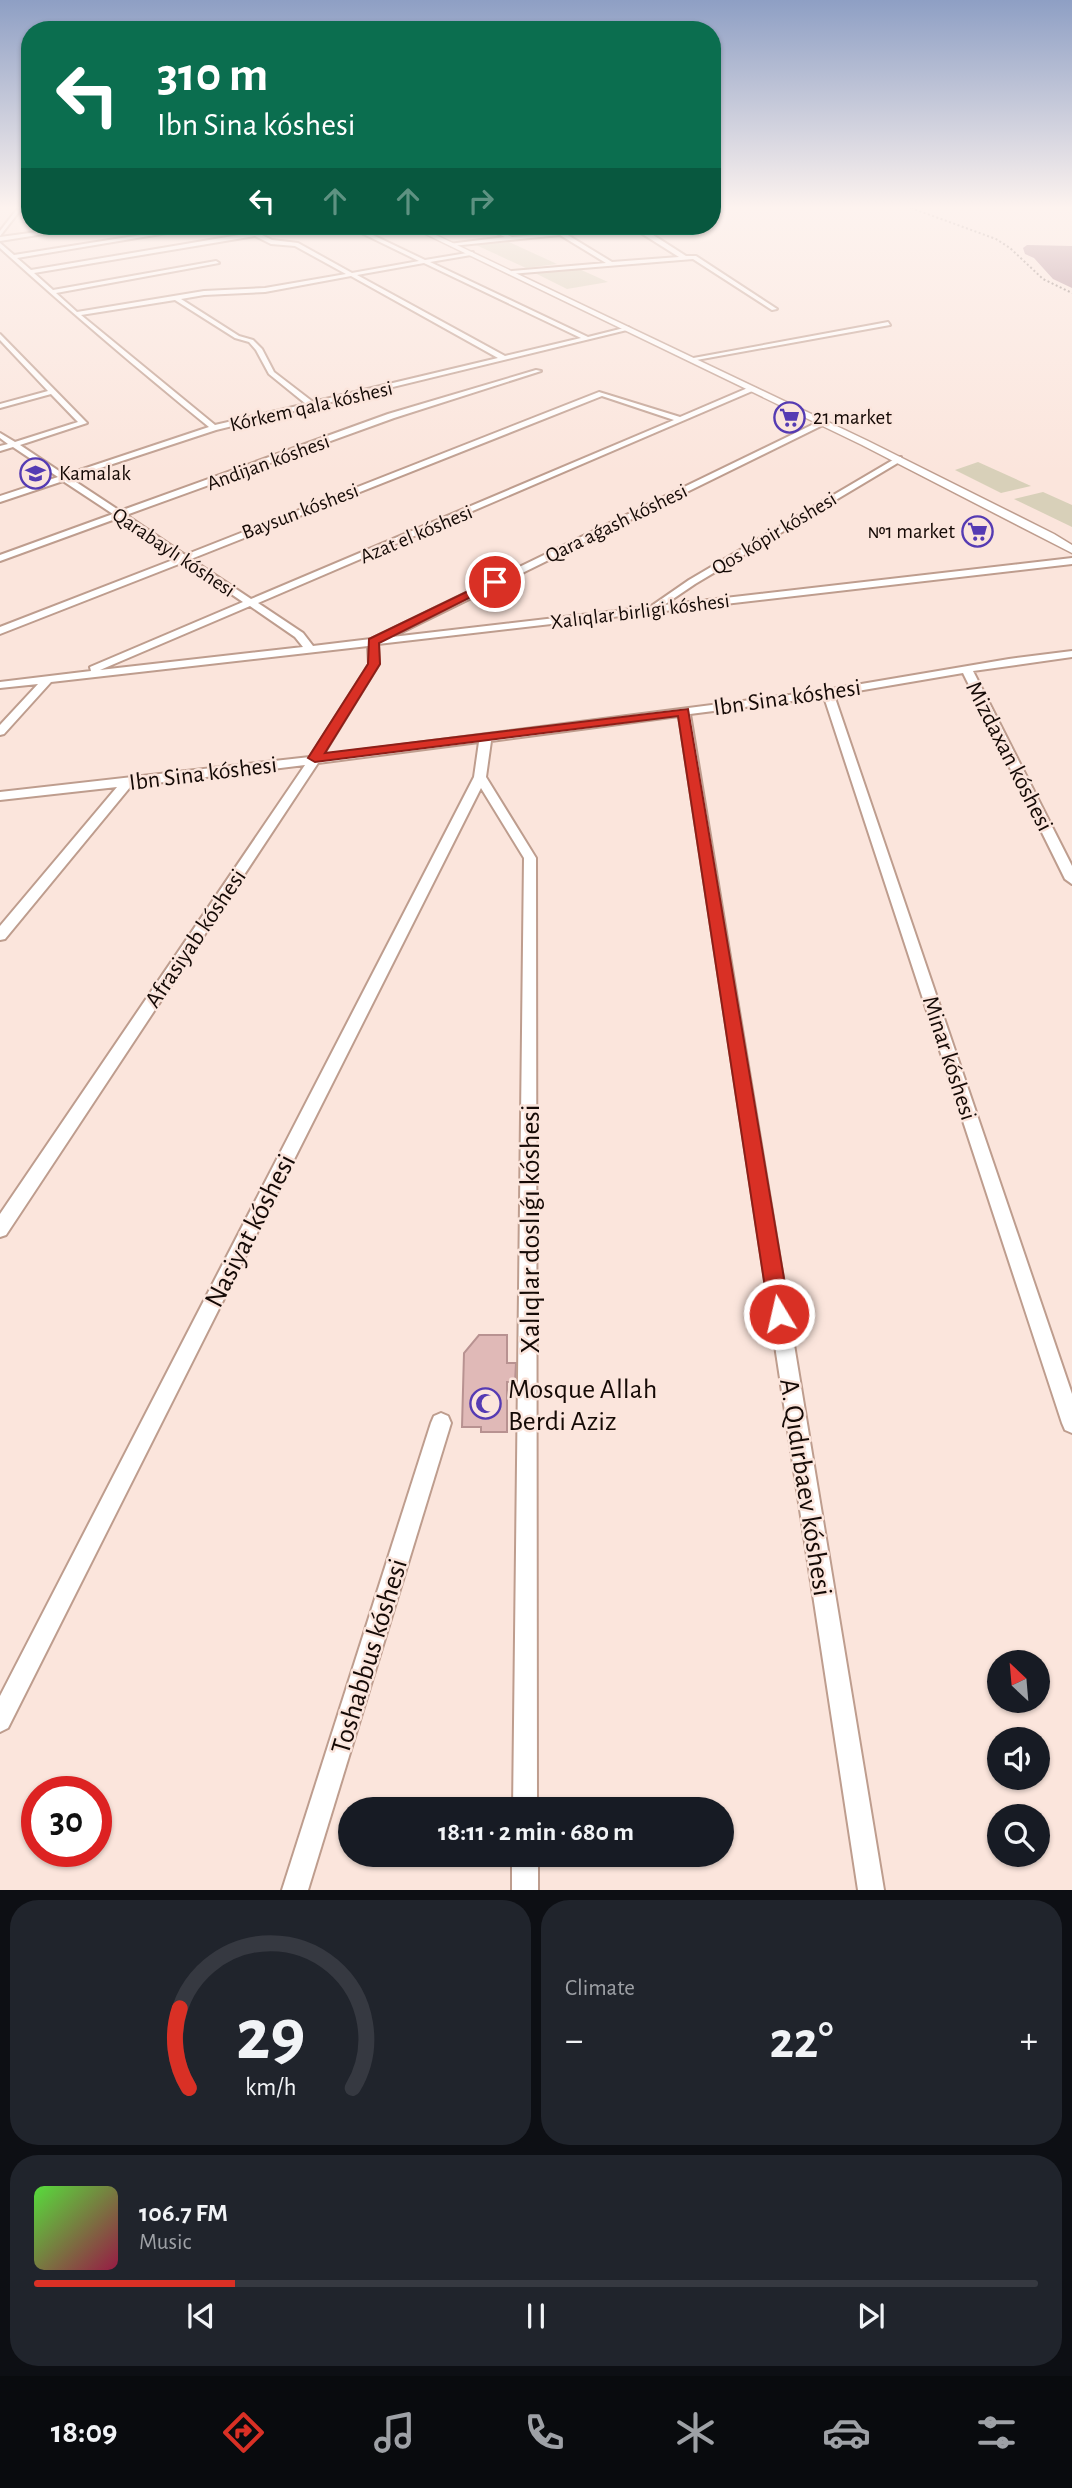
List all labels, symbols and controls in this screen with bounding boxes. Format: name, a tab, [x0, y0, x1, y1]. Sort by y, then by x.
icon: left	[42, 49, 133, 140]
text: 310 m	[157, 51, 268, 100]
text: Ibn Sina kóshesi	[157, 109, 355, 141]
icon: left	[243, 182, 281, 220]
icon: ahead	[316, 182, 354, 220]
icon: ahead	[389, 182, 427, 220]
icon: right	[462, 182, 500, 220]
street label: Kórkem qala kóshesi	[228, 378, 395, 435]
supermarket icon: 21 market	[773, 400, 807, 434]
place label: 21 market	[813, 407, 892, 428]
street label: Andijan kóshesi	[204, 431, 332, 494]
school or university icon: Kamalak	[19, 456, 53, 490]
place label: Kamalak	[59, 463, 131, 484]
street label: Baysun kóshesi	[239, 480, 361, 543]
street label: Qara aǵash kóshesi	[542, 480, 690, 567]
street label: Qos kópir kóshesi	[708, 488, 840, 579]
street label: Azat el kóshesi	[357, 501, 475, 568]
street label: Qarabaylı kóshesi	[109, 504, 239, 601]
supermarket icon: №1 market	[961, 514, 995, 548]
place label: №1 market	[867, 521, 955, 542]
pin	[465, 552, 525, 612]
icon: arrive	[476, 563, 514, 601]
street label: Xalıqlar birligi kóshesi	[549, 590, 731, 633]
street label: Ibn Sina kóshesi	[712, 676, 863, 720]
street label: Mizdaxan kóshesi	[961, 678, 1057, 835]
street label: Ibn Sina kóshesi	[128, 753, 278, 795]
street label: Afrasiyab kóshesi	[141, 865, 251, 1012]
street label: Minar kóshesi	[918, 993, 980, 1123]
street label: Xalıqlar doslıǵı kóshesi	[517, 1105, 545, 1353]
street label: Nasiyat kóshesi	[200, 1150, 301, 1312]
position arrow	[742, 1277, 816, 1351]
place label: Mosque Allah Berdi Aziz	[508, 1376, 657, 1436]
street label: A. Qıdırbaev kóshesi	[774, 1377, 836, 1598]
mosque icon: Mosque Allah Berdi Aziz	[468, 1387, 502, 1421]
street label: Toshabbus kóshesi	[327, 1556, 413, 1758]
north arrow	[987, 1650, 1050, 1713]
map controls	[987, 1650, 1050, 1867]
button: sound	[987, 1727, 1050, 1790]
speed limit sign: 30	[21, 1776, 112, 1867]
button: search	[987, 1804, 1050, 1867]
text: 18:11 · 2 min · 680 m	[438, 1819, 634, 1845]
text: Climate	[565, 1977, 635, 2000]
text: 29	[236, 2001, 305, 2074]
text: 22°	[769, 2015, 834, 2067]
text: −	[565, 2022, 583, 2060]
text: +	[1020, 2022, 1038, 2060]
text: km/h	[245, 2075, 296, 2100]
text: 106.7 FM	[139, 2200, 228, 2226]
text: Music	[139, 2231, 191, 2254]
icon: previous	[182, 2297, 220, 2335]
icon: pause	[517, 2297, 555, 2335]
icon: next	[852, 2297, 890, 2335]
icon: directions	[219, 2408, 268, 2457]
icon: music	[370, 2408, 419, 2457]
icon: phone	[520, 2408, 569, 2457]
icon: climate	[671, 2408, 720, 2457]
icon: car	[822, 2408, 871, 2457]
icon: filters	[972, 2408, 1021, 2457]
text: 18:09	[51, 2416, 118, 2448]

